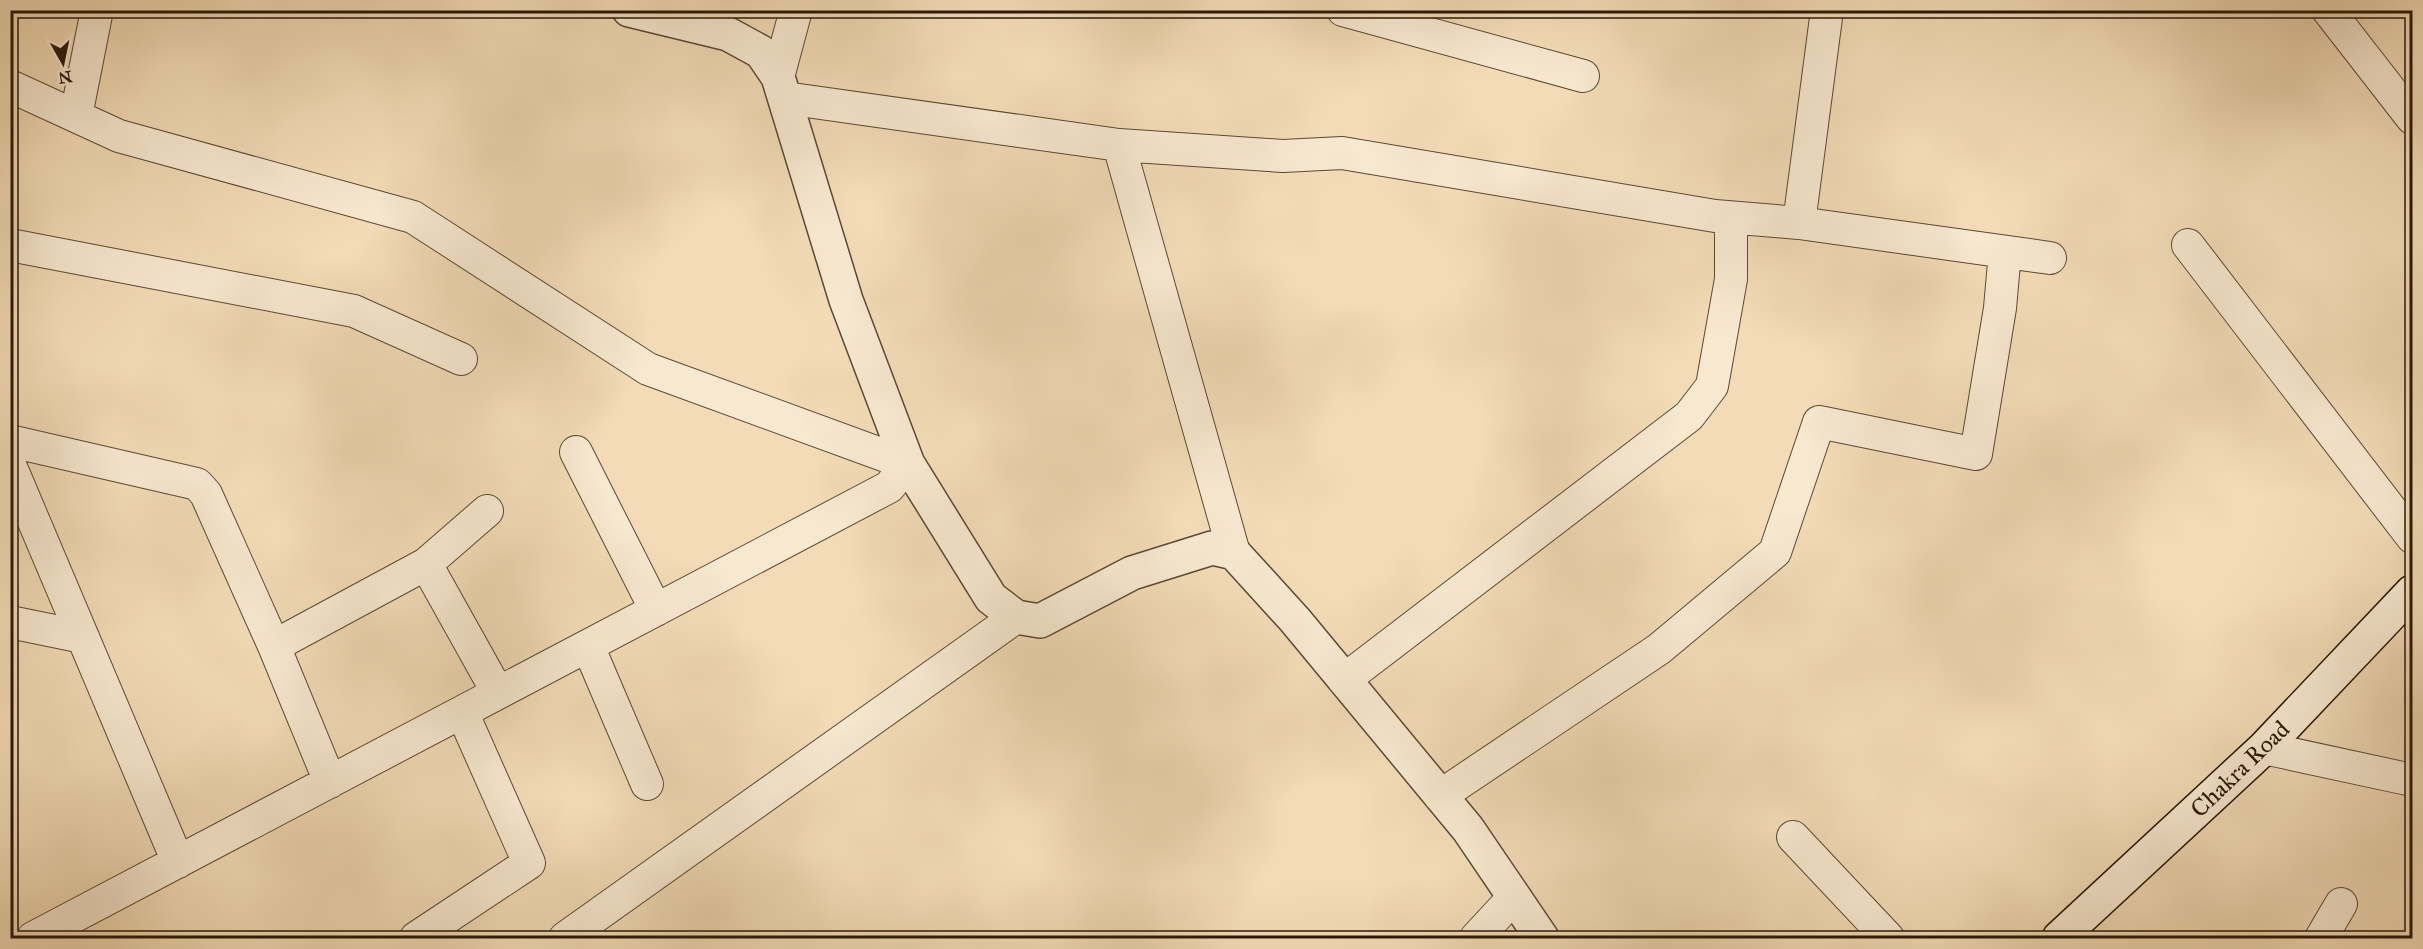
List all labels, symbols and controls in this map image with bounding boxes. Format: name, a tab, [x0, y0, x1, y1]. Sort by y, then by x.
north arrow	[33, 33, 93, 93]
text: N	[57, 67, 73, 88]
street label: Chakra Road	[2184, 714, 2296, 824]

